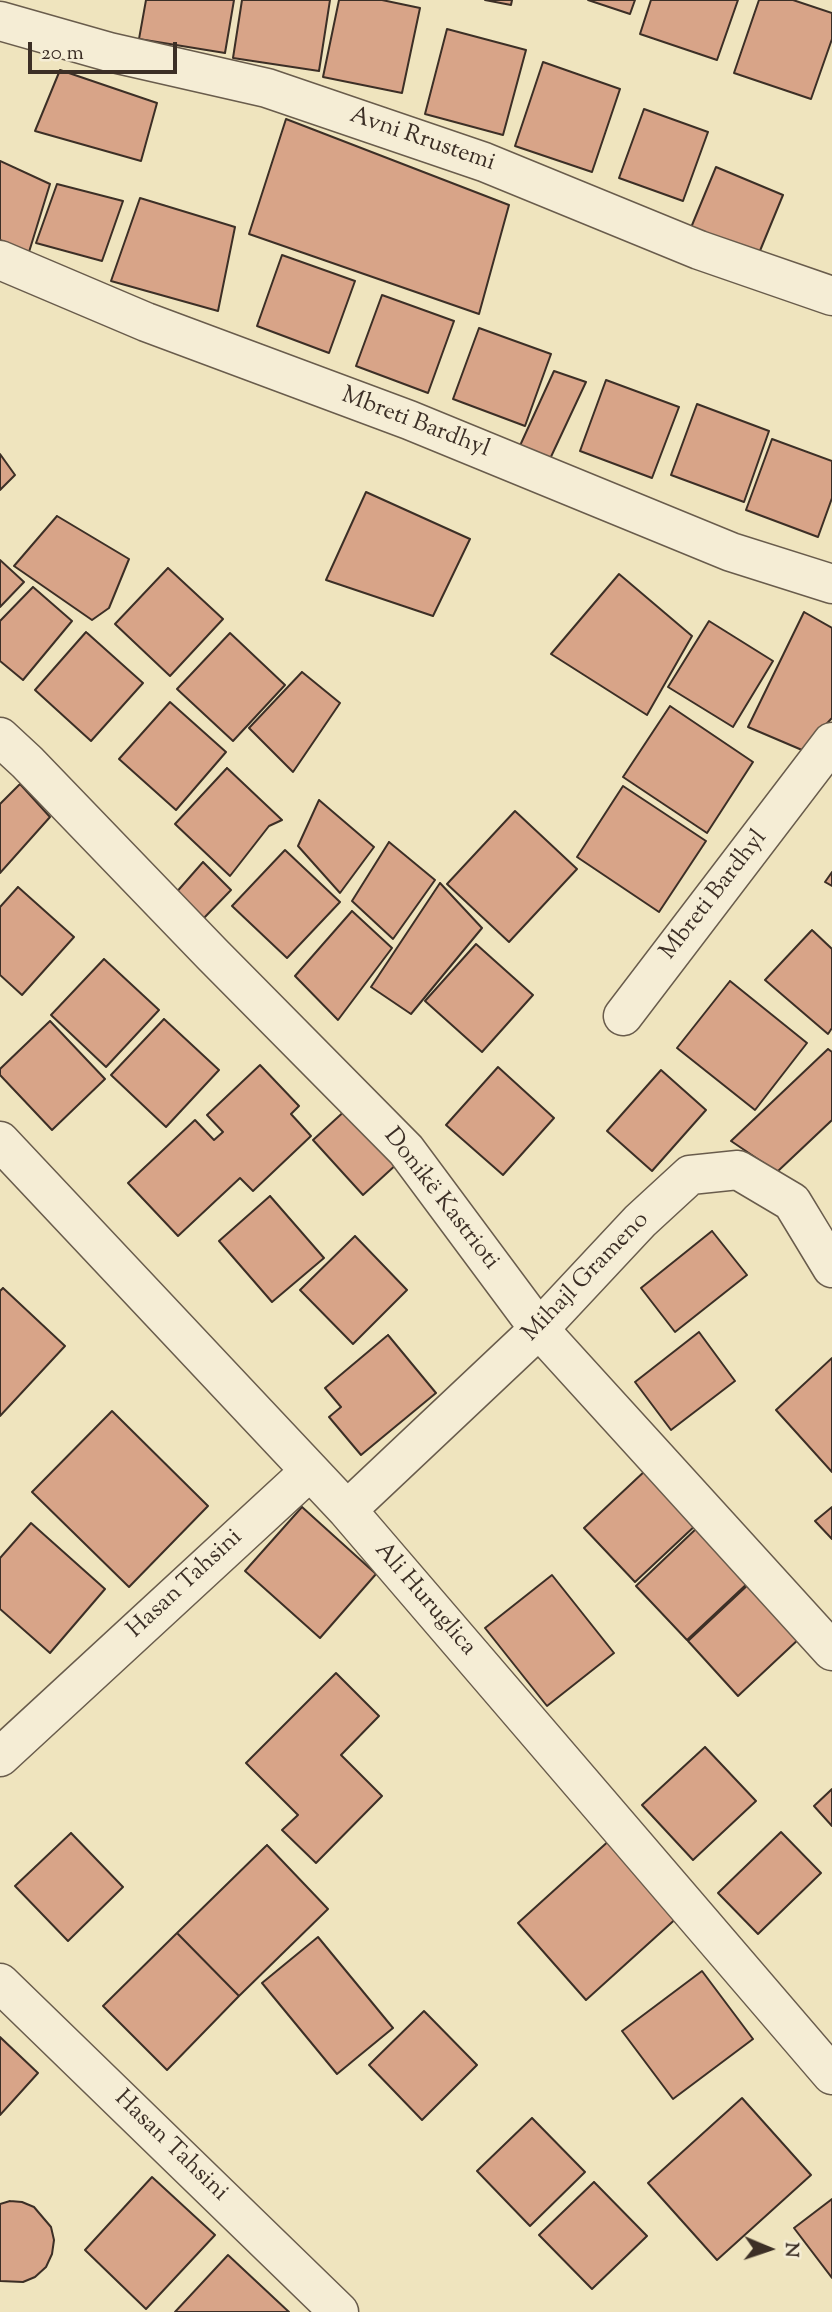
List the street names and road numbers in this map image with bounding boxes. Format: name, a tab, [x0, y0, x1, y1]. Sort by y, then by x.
street label: Avni Rrustemi	[345, 103, 499, 179]
street label: Mbreti Bardhyl	[337, 383, 493, 465]
street label: Mbreti Bardhyl	[655, 825, 775, 967]
street label: Donikë Kastrioti	[376, 1123, 504, 1277]
street label: Mihajl Grameno	[518, 1207, 656, 1349]
street label: Hasan Tahsini	[122, 1524, 250, 1646]
street label: Ali Huruglica	[367, 1537, 481, 1663]
street label: Hasan Tahsini	[107, 2086, 233, 2208]

